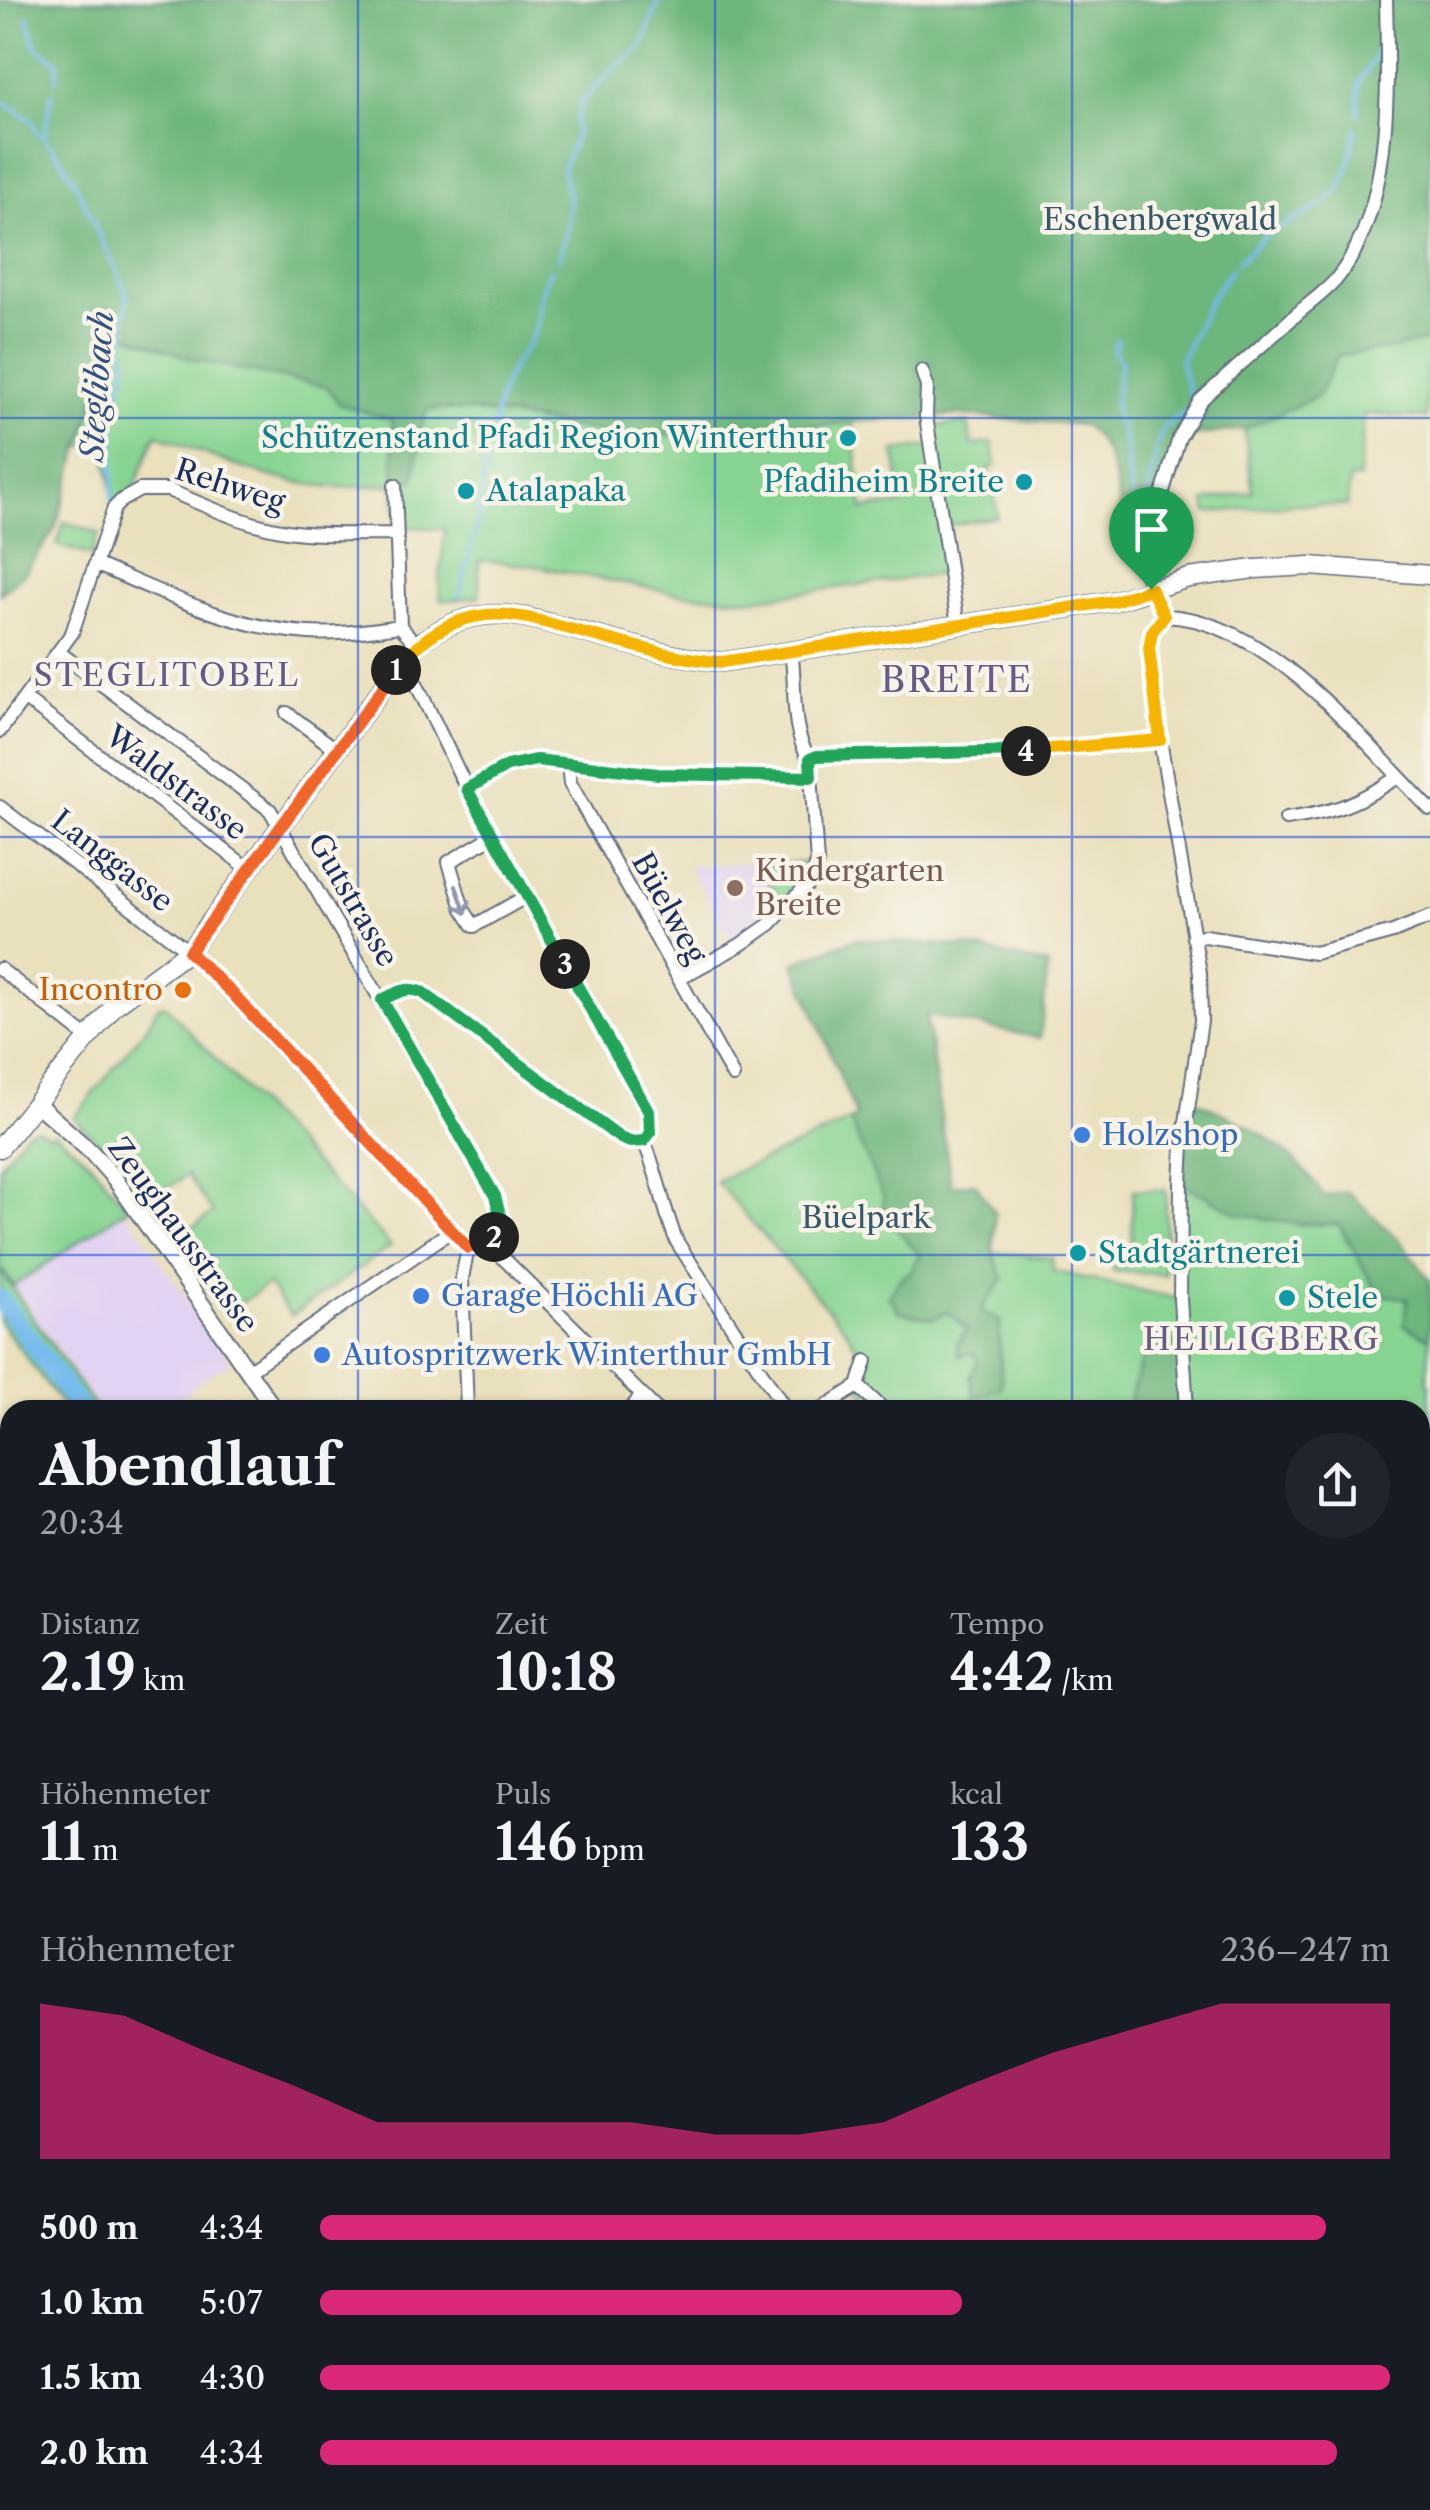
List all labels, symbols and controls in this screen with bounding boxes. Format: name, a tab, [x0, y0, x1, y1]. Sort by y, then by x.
park label: Eschenbergwald	[1043, 201, 1277, 238]
water label: Steglibach	[72, 309, 121, 464]
place label: Schützenstand Pfadi Region Winterthur	[261, 419, 828, 456]
marker: Schützenstand Pfadi Region Winterthur	[837, 427, 859, 449]
street label: Rehweg	[171, 450, 290, 521]
place label: Pfadiheim Breite	[763, 463, 1004, 500]
marker: Pfadiheim Breite	[1013, 471, 1035, 493]
place label: Atalapaka	[485, 472, 626, 509]
marker: Atalapaka	[455, 480, 477, 502]
pin	[1109, 487, 1194, 590]
icon: arrive	[1124, 502, 1179, 557]
pin: 1	[371, 645, 421, 695]
text: 1	[390, 653, 402, 687]
district label: STEGLITOBEL	[34, 655, 300, 694]
district label: BREITE	[881, 658, 1033, 701]
street label: Waldstrasse	[97, 717, 254, 848]
pin: 4	[1001, 726, 1051, 776]
text: 4	[1018, 734, 1034, 768]
street label: Langgasse	[44, 802, 181, 920]
street label: Gutstrasse	[300, 826, 406, 973]
street label: Büelweg	[624, 846, 715, 970]
place label: Kindergarten Breite	[755, 852, 944, 923]
marker: Kindergarten Breite	[724, 877, 746, 899]
one-way arrow	[453, 883, 471, 914]
pin: 3	[540, 939, 590, 989]
text: 3	[557, 947, 573, 981]
place label: Incontro	[39, 971, 163, 1008]
marker: Incontro	[172, 979, 194, 1001]
place label: Holzshop	[1102, 1116, 1239, 1153]
marker: Holzshop	[1071, 1124, 1093, 1146]
street label: Zeughausstrasse	[100, 1130, 267, 1340]
park label: Büelpark	[802, 1199, 932, 1236]
pin: 2	[469, 1212, 519, 1262]
text: 2	[486, 1220, 502, 1254]
place label: Stadtgärtnerei	[1098, 1234, 1300, 1271]
marker: Stadtgärtnerei	[1067, 1242, 1089, 1264]
place label: Garage Höchli AG	[441, 1277, 698, 1314]
place label: Stele	[1307, 1279, 1378, 1316]
marker: Garage Höchli AG	[410, 1285, 432, 1307]
marker: Stele	[1276, 1287, 1298, 1309]
district label: HEILIGBERG	[1143, 1319, 1381, 1358]
place label: Autospritzwerk Winterthur GmbH	[341, 1336, 832, 1373]
marker: Autospritzwerk Winterthur GmbH	[311, 1344, 333, 1366]
text: Abendlauf	[40, 1432, 336, 1499]
button: share	[1285, 1433, 1390, 1538]
text: 20:34	[40, 1503, 124, 1542]
text: Distanz	[40, 1607, 140, 1641]
text: Zeit	[495, 1607, 548, 1641]
text: Tempo	[950, 1607, 1044, 1641]
text: 2.19	[40, 1641, 136, 1703]
text: 10:18	[495, 1641, 617, 1703]
text: 4:42	[950, 1641, 1054, 1703]
text: km	[136, 1663, 185, 1697]
text: /km	[1054, 1663, 1113, 1697]
text: Höhenmeter	[40, 1777, 210, 1811]
text: Puls	[495, 1777, 551, 1811]
text: kcal	[950, 1777, 1003, 1811]
text: 11	[40, 1811, 85, 1873]
text: 146	[495, 1811, 577, 1873]
text: 133	[950, 1811, 1029, 1873]
text: m	[85, 1833, 119, 1867]
text: bpm	[577, 1833, 645, 1867]
text: Höhenmeter	[40, 1930, 235, 1969]
text: 236–247 m	[1220, 1930, 1390, 1969]
text: 500 m	[40, 2208, 138, 2247]
text: 4:34	[200, 2208, 264, 2247]
text: 1.0 km	[40, 2283, 144, 2322]
text: 5:07	[200, 2283, 262, 2322]
text: 1.5 km	[40, 2358, 142, 2397]
text: 4:30	[200, 2358, 265, 2397]
text: 2.0 km	[40, 2433, 149, 2472]
text: 4:34	[200, 2433, 264, 2472]

